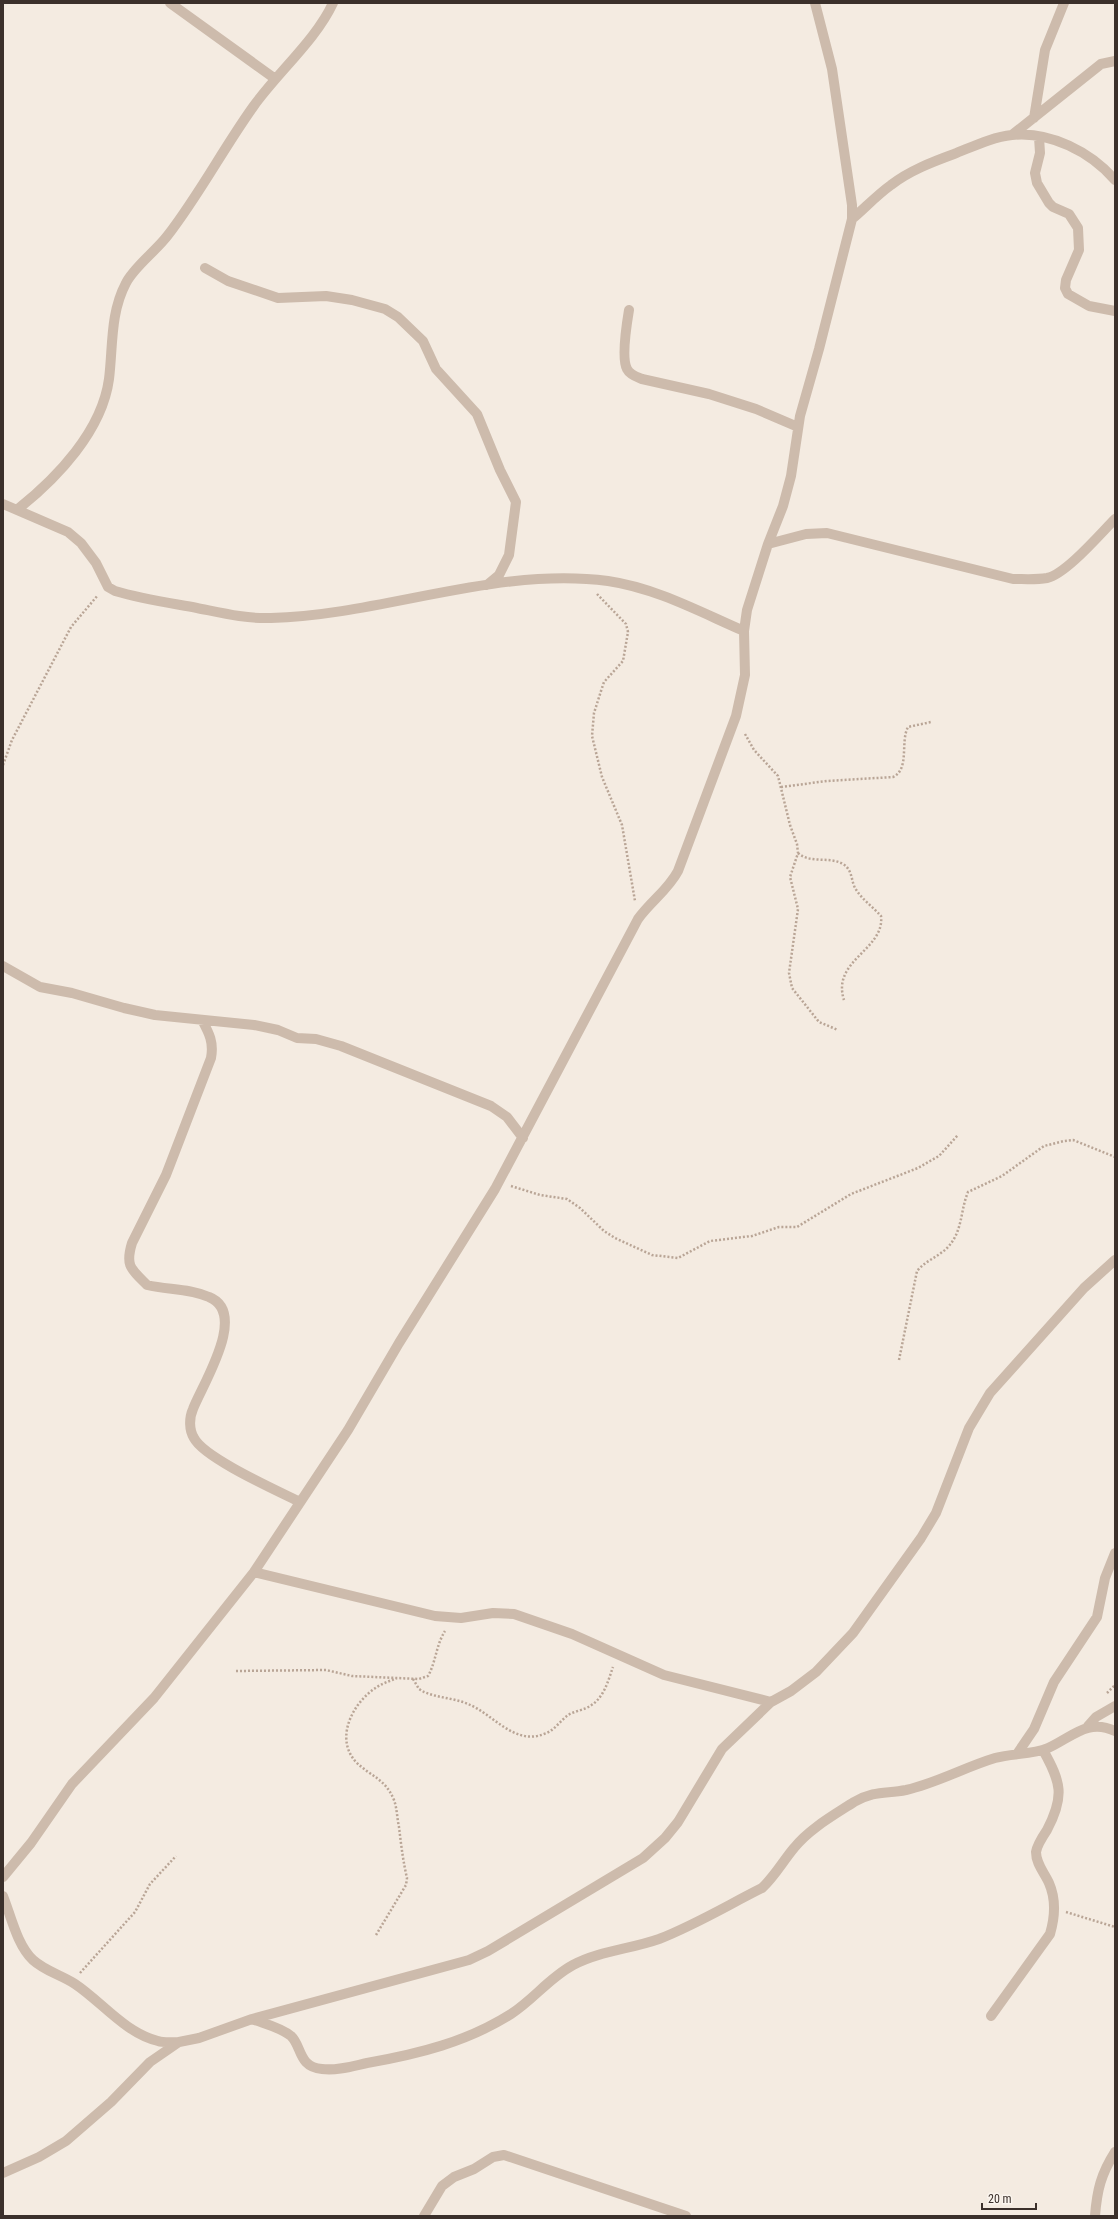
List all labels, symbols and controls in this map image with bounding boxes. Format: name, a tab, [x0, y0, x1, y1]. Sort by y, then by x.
scale bar	[982, 2185, 1036, 2211]
text: 20 m	[988, 2192, 1012, 2206]

